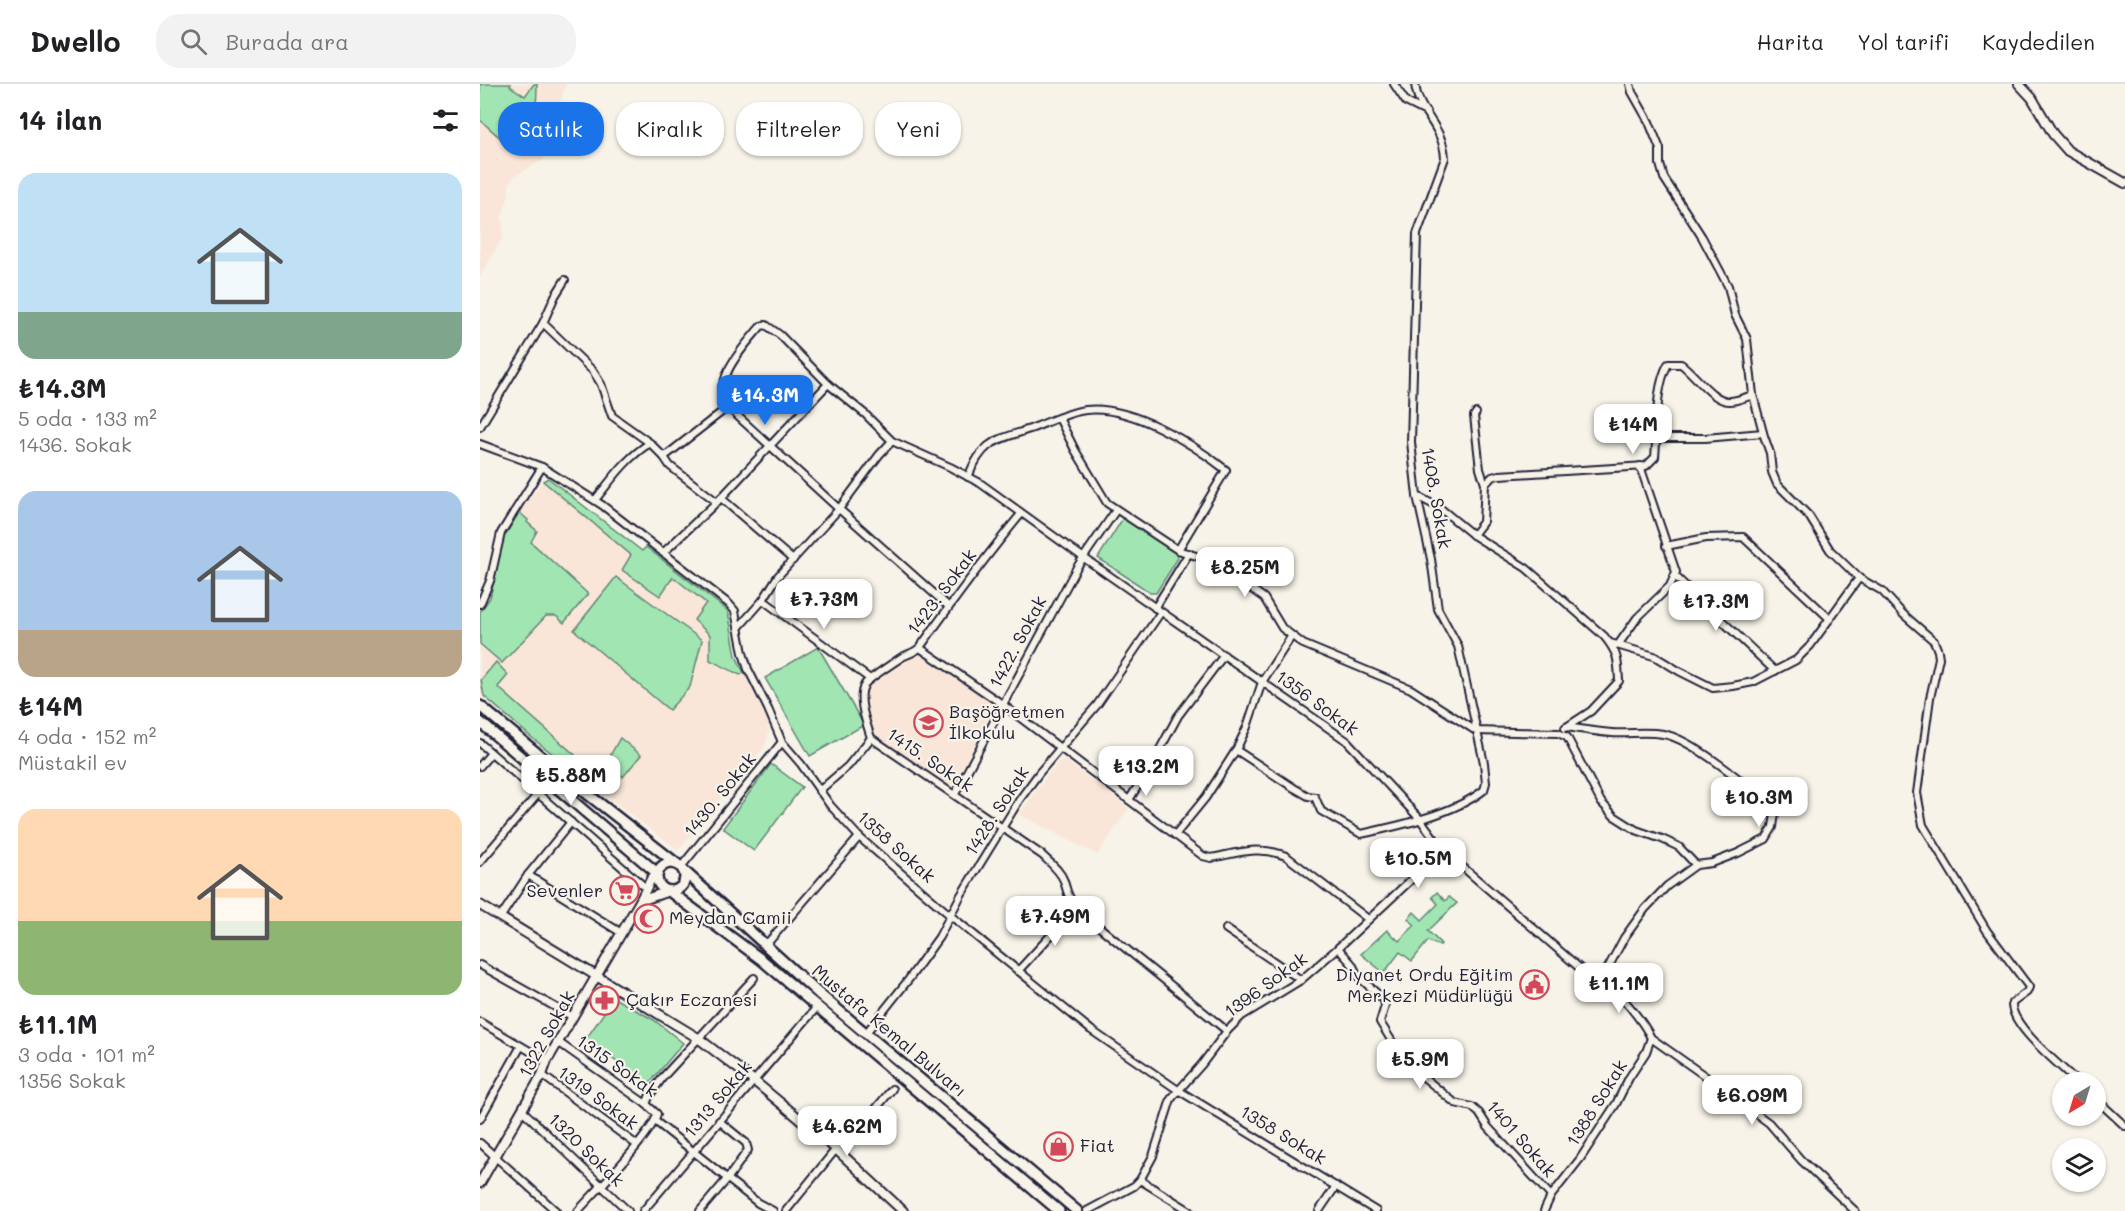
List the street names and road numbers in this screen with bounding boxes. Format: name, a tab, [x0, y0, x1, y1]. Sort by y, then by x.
street label: 1408. Sokak	[1416, 445, 1458, 551]
street label: 1423. Sokak	[901, 544, 981, 639]
street label: 1422. Sokak	[983, 591, 1051, 692]
street label: 1356 Sokak	[1271, 664, 1364, 740]
street label: 1415. Sokak	[883, 721, 978, 797]
street label: 1430. Sokak	[678, 747, 761, 842]
street label: 1428. Sokak	[958, 761, 1034, 860]
street label: 1358 Sokak	[853, 805, 941, 888]
street label: 1396 Sokak	[1219, 946, 1312, 1022]
street label: Mustafa Kemal Bulvarı	[807, 958, 972, 1102]
street label: 1322 Sokak	[512, 986, 580, 1081]
street label: 1315 Sokak	[572, 1028, 663, 1102]
street label: 1313 Sokak	[678, 1055, 757, 1142]
street label: 1388 Sokak	[1560, 1055, 1632, 1150]
street label: 1319 Sokak	[553, 1060, 644, 1135]
street label: 1401 Sokak	[1482, 1095, 1562, 1182]
street label: 1358 Sokak	[1236, 1099, 1331, 1169]
street label: 1320 Sokak	[544, 1107, 630, 1191]

